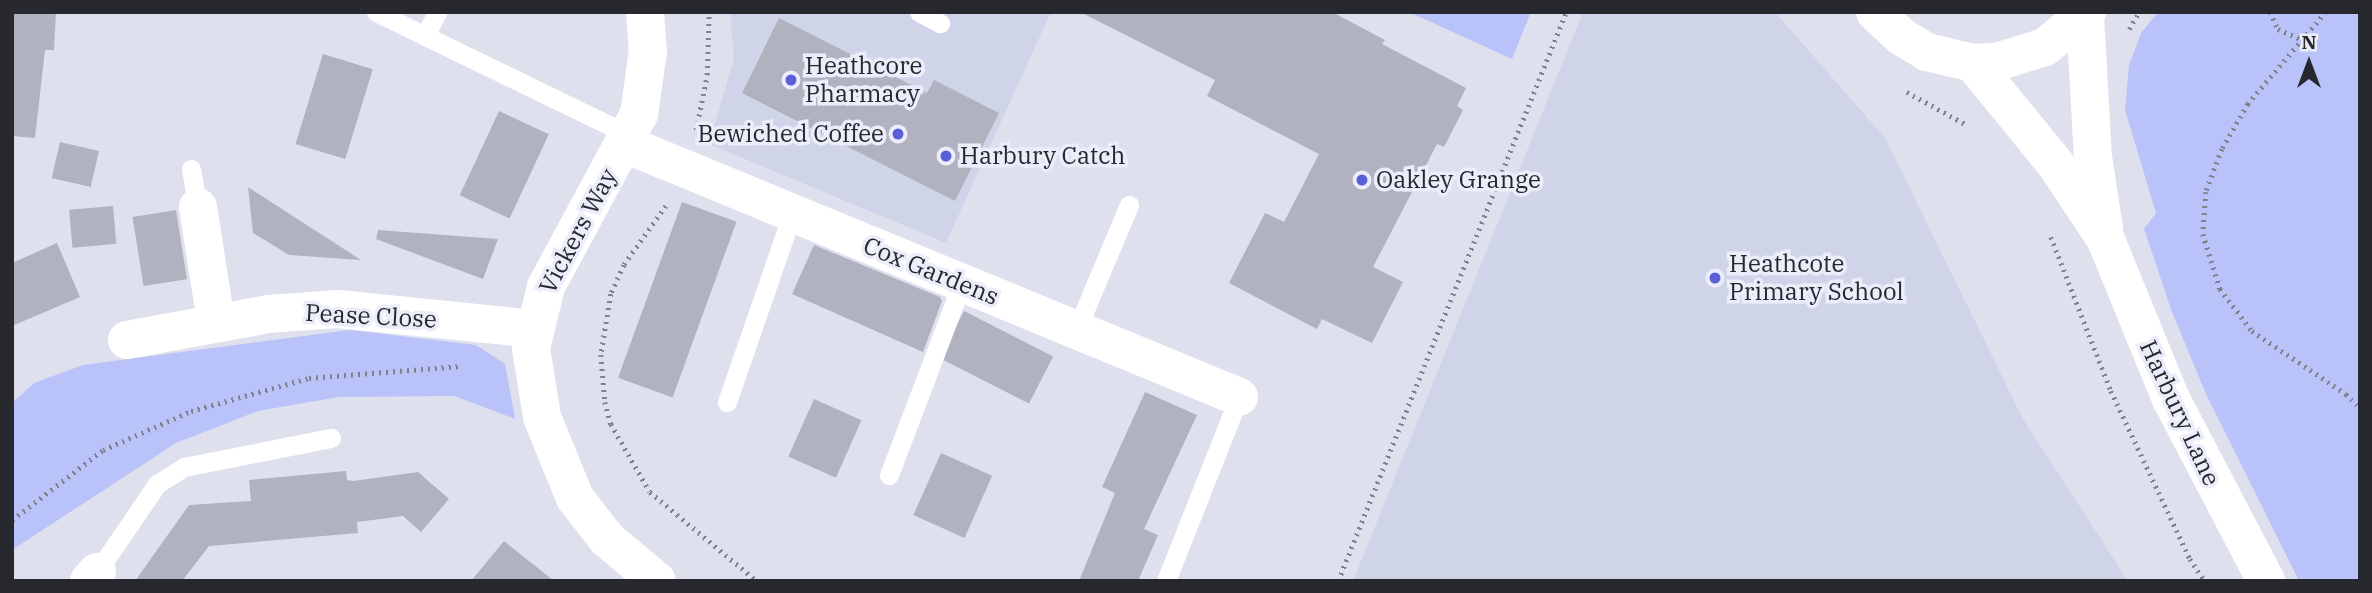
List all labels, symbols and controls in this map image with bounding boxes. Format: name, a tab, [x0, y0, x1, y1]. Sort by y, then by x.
north arrow	[2274, 28, 2344, 98]
text: N	[2301, 30, 2317, 54]
place label: Heathcore Pharmacy	[805, 52, 922, 108]
marker: Heathcore Pharmacy	[783, 72, 799, 88]
place label: Bewiched Coffee	[697, 120, 884, 148]
marker: Bewiched Coffee	[890, 126, 906, 142]
place label: Harbury Catch	[960, 142, 1126, 170]
marker: Harbury Catch	[938, 148, 954, 164]
street label: Vickers Way	[533, 164, 623, 298]
place label: Oakley Grange	[1376, 166, 1541, 194]
marker: Oakley Grange	[1354, 172, 1370, 188]
street label: Cox Gardens	[859, 231, 1003, 311]
place label: Heathcote Primary School	[1729, 250, 1904, 306]
marker: Heathcote Primary School	[1707, 270, 1723, 286]
street label: Pease Close	[304, 298, 438, 334]
street label: Harbury Lane	[2134, 336, 2226, 490]

